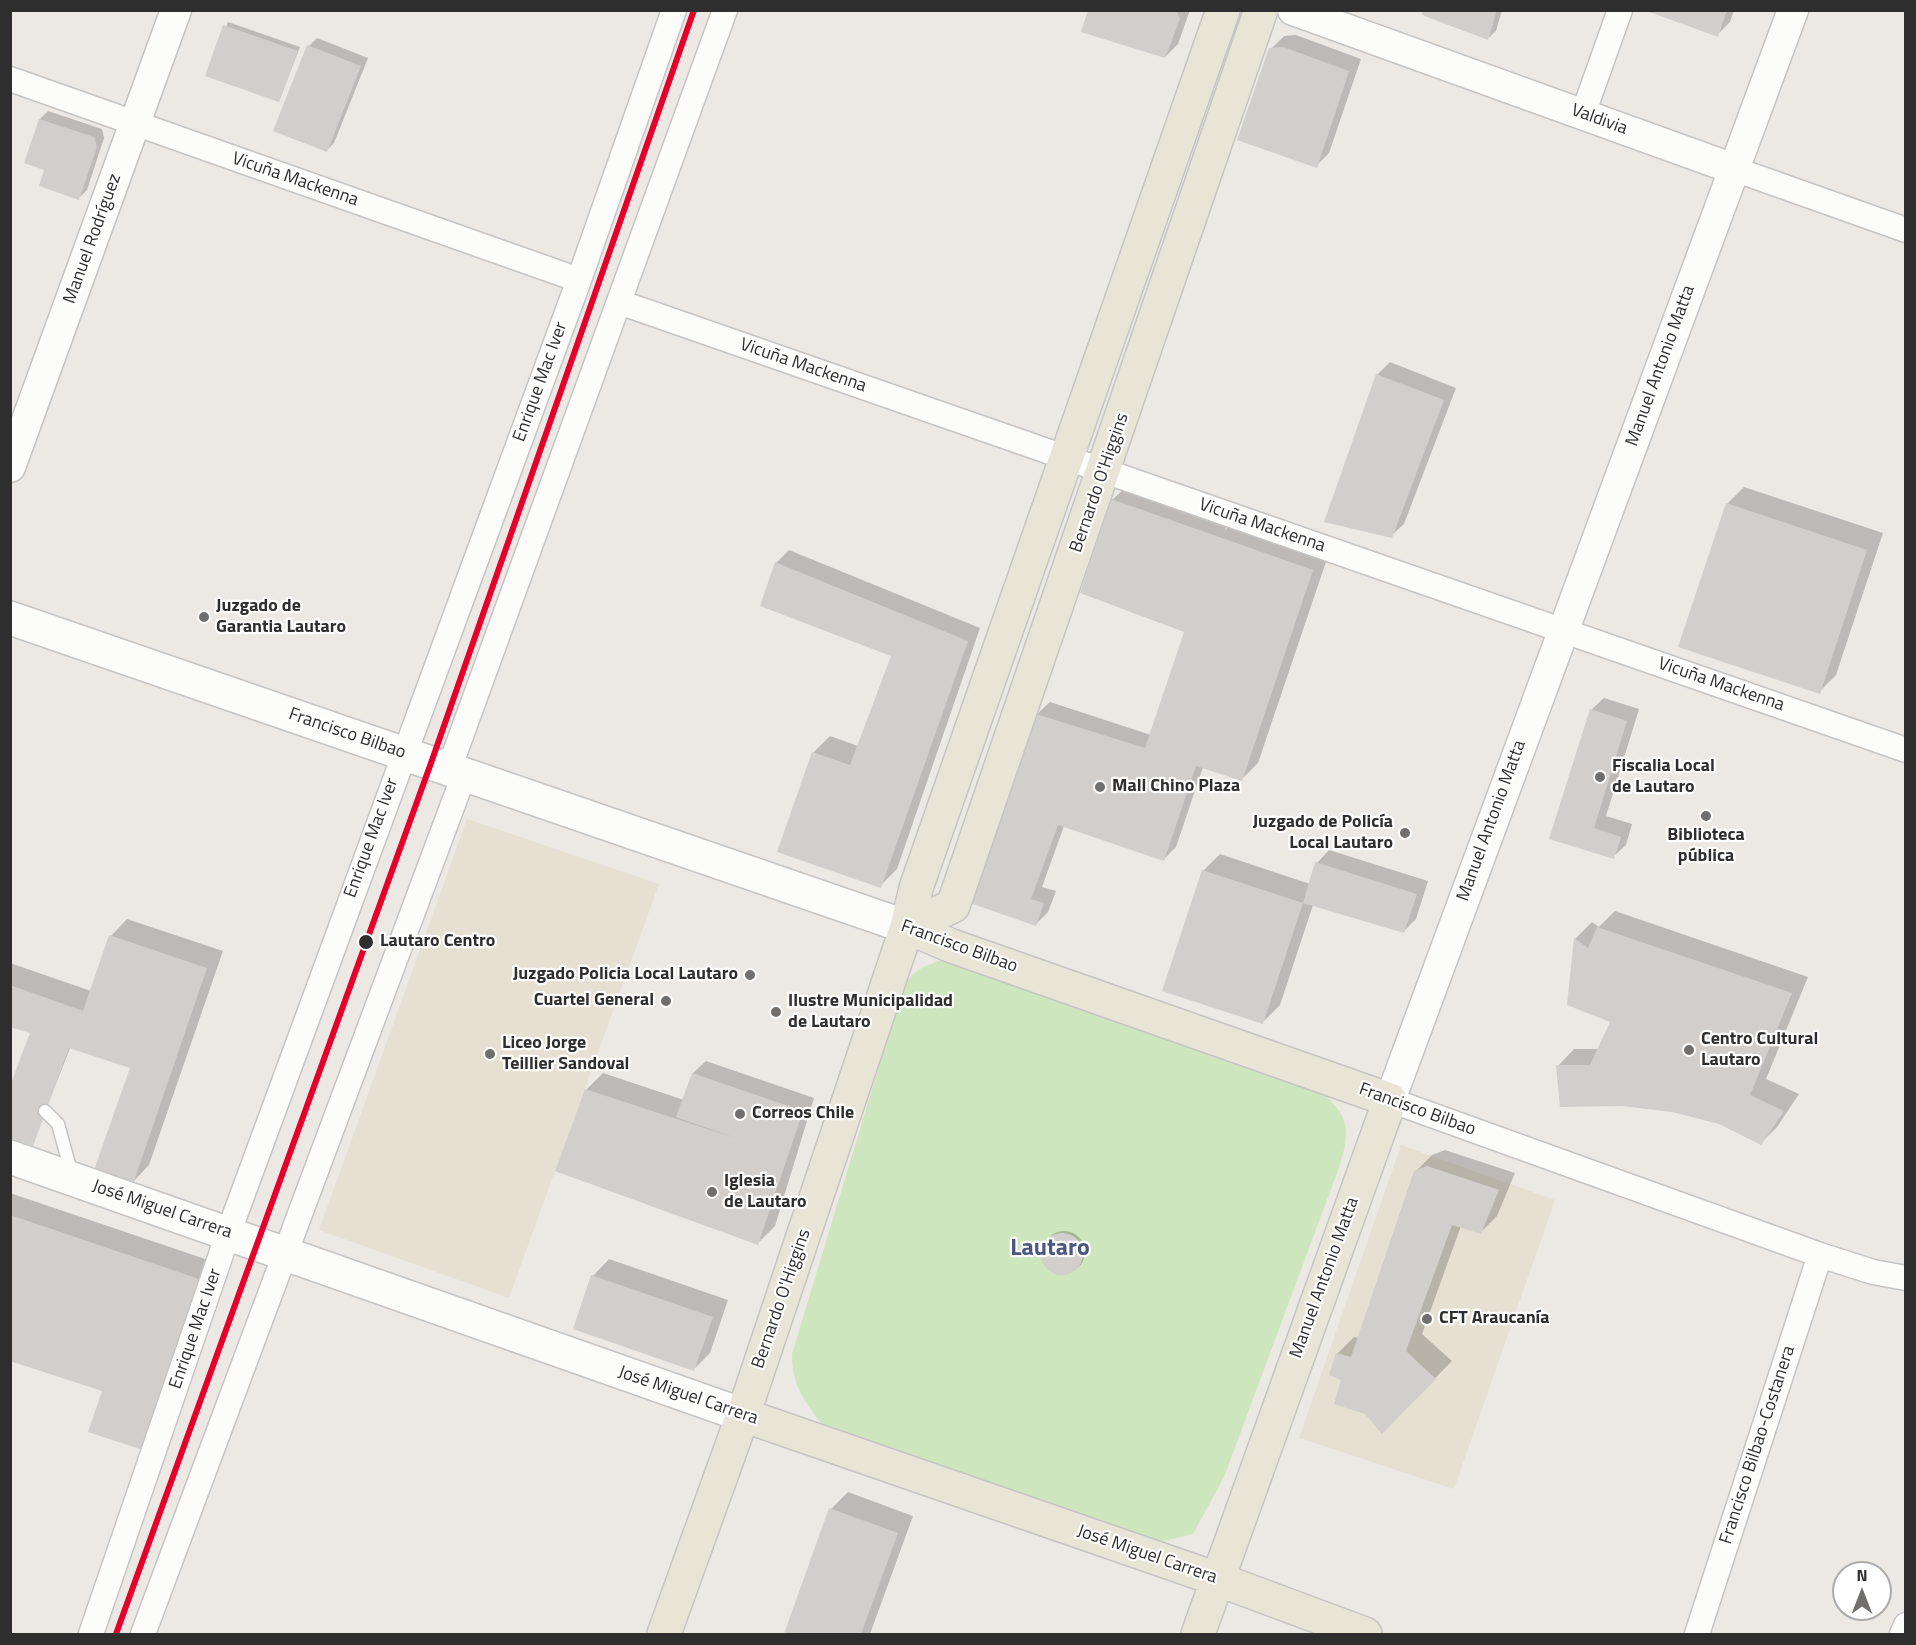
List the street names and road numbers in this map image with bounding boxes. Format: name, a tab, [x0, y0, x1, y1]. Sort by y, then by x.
street label: Valdivia	[1568, 100, 1630, 140]
street label: Vicuña Mackenna	[229, 148, 361, 212]
street label: Manuel Rodríguez	[59, 171, 127, 307]
street label: Manuel Antonio Matta	[1622, 283, 1700, 449]
street label: Enrique Mac Iver	[509, 319, 573, 445]
street label: Vicuña Mackenna	[737, 334, 869, 398]
street label: Bernardo O'Higgins	[1066, 410, 1134, 556]
street label: Vicuña Mackenna	[1196, 494, 1328, 558]
street label: Vicuña Mackenna	[1655, 653, 1787, 717]
street label: Francisco Bilbao	[286, 704, 408, 764]
street label: Manuel Antonio Matta	[1453, 738, 1531, 904]
street label: Enrique Mac Iver	[340, 775, 404, 901]
street label: Francisco Bilbao	[898, 916, 1020, 978]
street label: Francisco Bilbao	[1356, 1079, 1478, 1141]
street label: José Miguel Carrera	[89, 1176, 235, 1244]
street label: Manuel Antonio Matta	[1286, 1195, 1364, 1361]
street label: Bernardo O'Higgins	[748, 1226, 816, 1372]
street label: Enrique Mac Iver	[165, 1266, 227, 1392]
street label: Francisco Bilbao-Costanera	[1716, 1343, 1800, 1547]
street label: José Miguel Carrera	[615, 1362, 761, 1430]
street label: José Miguel Carrera	[1074, 1521, 1220, 1589]

